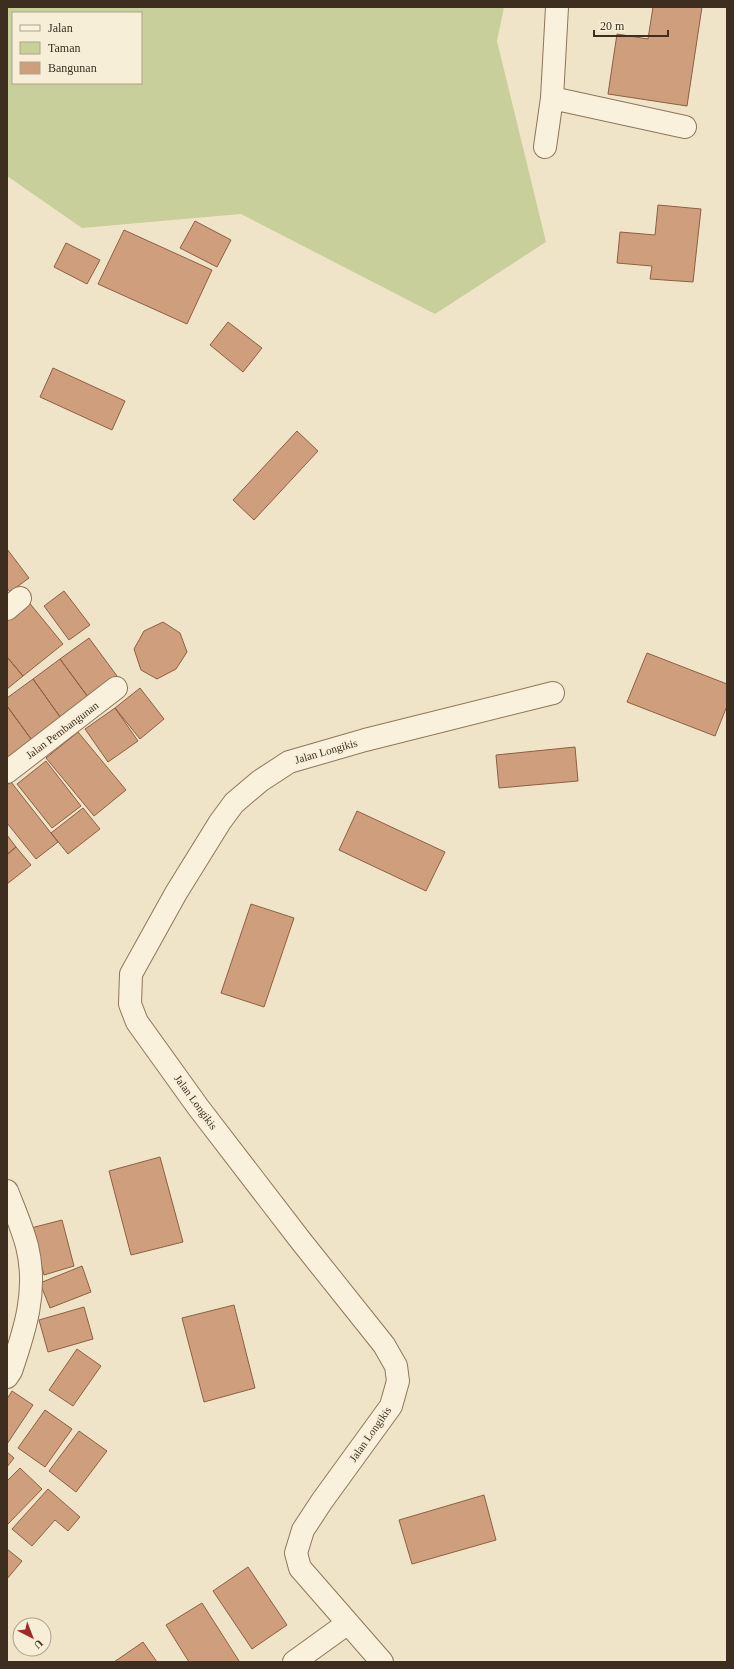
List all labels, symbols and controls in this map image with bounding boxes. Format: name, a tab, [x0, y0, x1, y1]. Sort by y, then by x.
legend	[12, 12, 142, 84]
scale bar	[594, 12, 668, 38]
text: 20 m	[600, 19, 625, 33]
text: Jalan	[48, 21, 73, 35]
text: Taman	[48, 41, 80, 55]
text: Bangunan	[48, 61, 97, 75]
street label: Jalan Pembangunan	[23, 699, 101, 761]
street label: Jalan Longikis	[293, 736, 359, 766]
street label: Jalan Longikis	[172, 1072, 220, 1132]
street label: Jalan Longikis	[347, 1404, 393, 1464]
north arrow	[12, 1617, 52, 1657]
text: U	[32, 1637, 46, 1652]

